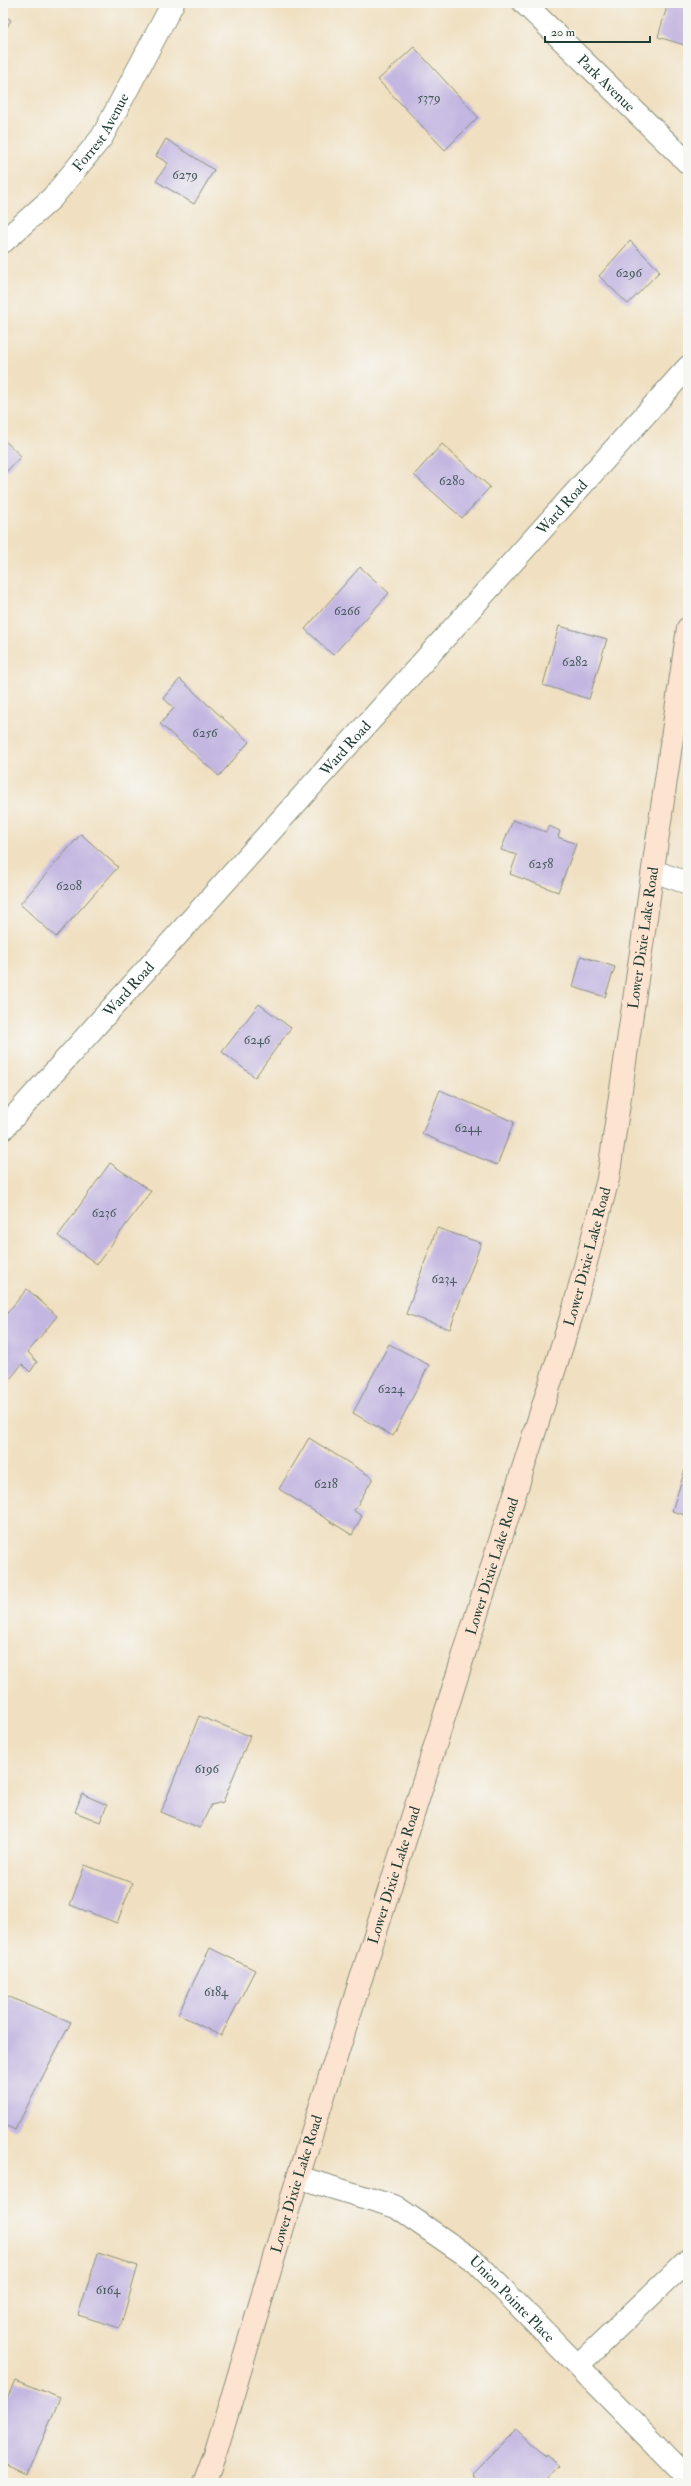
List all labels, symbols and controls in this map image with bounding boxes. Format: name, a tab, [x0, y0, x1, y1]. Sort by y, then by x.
scale bar	[545, 18, 650, 44]
text: 20 m	[551, 25, 576, 40]
street label: Park Avenue	[573, 51, 639, 116]
street label: Forrest Avenue	[68, 90, 133, 175]
house number: 5379	[417, 90, 441, 106]
house number: 6279	[172, 167, 198, 183]
house number: 6296	[616, 265, 644, 281]
house number: 6280	[439, 473, 465, 489]
street label: Ward Road	[532, 475, 592, 540]
house number: 6266	[334, 603, 362, 619]
house number: 6282	[562, 654, 588, 670]
street label: Ward Road	[315, 716, 375, 780]
house number: 6256	[192, 725, 219, 741]
house number: 6258	[529, 856, 553, 872]
street label: Lower Dixie Lake Road	[623, 865, 663, 1010]
house number: 6208	[56, 878, 82, 894]
street label: Ward Road	[98, 957, 159, 1021]
house number: 6246	[244, 1032, 272, 1048]
house number: 6244	[454, 1120, 483, 1136]
street label: Lower Dixie Lake Road	[559, 1184, 615, 1329]
house number: 6236	[92, 1205, 118, 1221]
house number: 6234	[431, 1271, 458, 1287]
house number: 6224	[378, 1381, 405, 1397]
house number: 6218	[314, 1476, 338, 1492]
street label: Lower Dixie Lake Road	[461, 1494, 523, 1637]
house number: 6196	[195, 1761, 221, 1777]
street label: Lower Dixie Lake Road	[363, 1803, 425, 1946]
house number: 6184	[204, 1984, 229, 2000]
street label: Lower Dixie Lake Road	[266, 2112, 327, 2255]
street label: Union Pointe Place	[465, 2251, 559, 2346]
house number: 6164	[96, 2282, 121, 2298]

